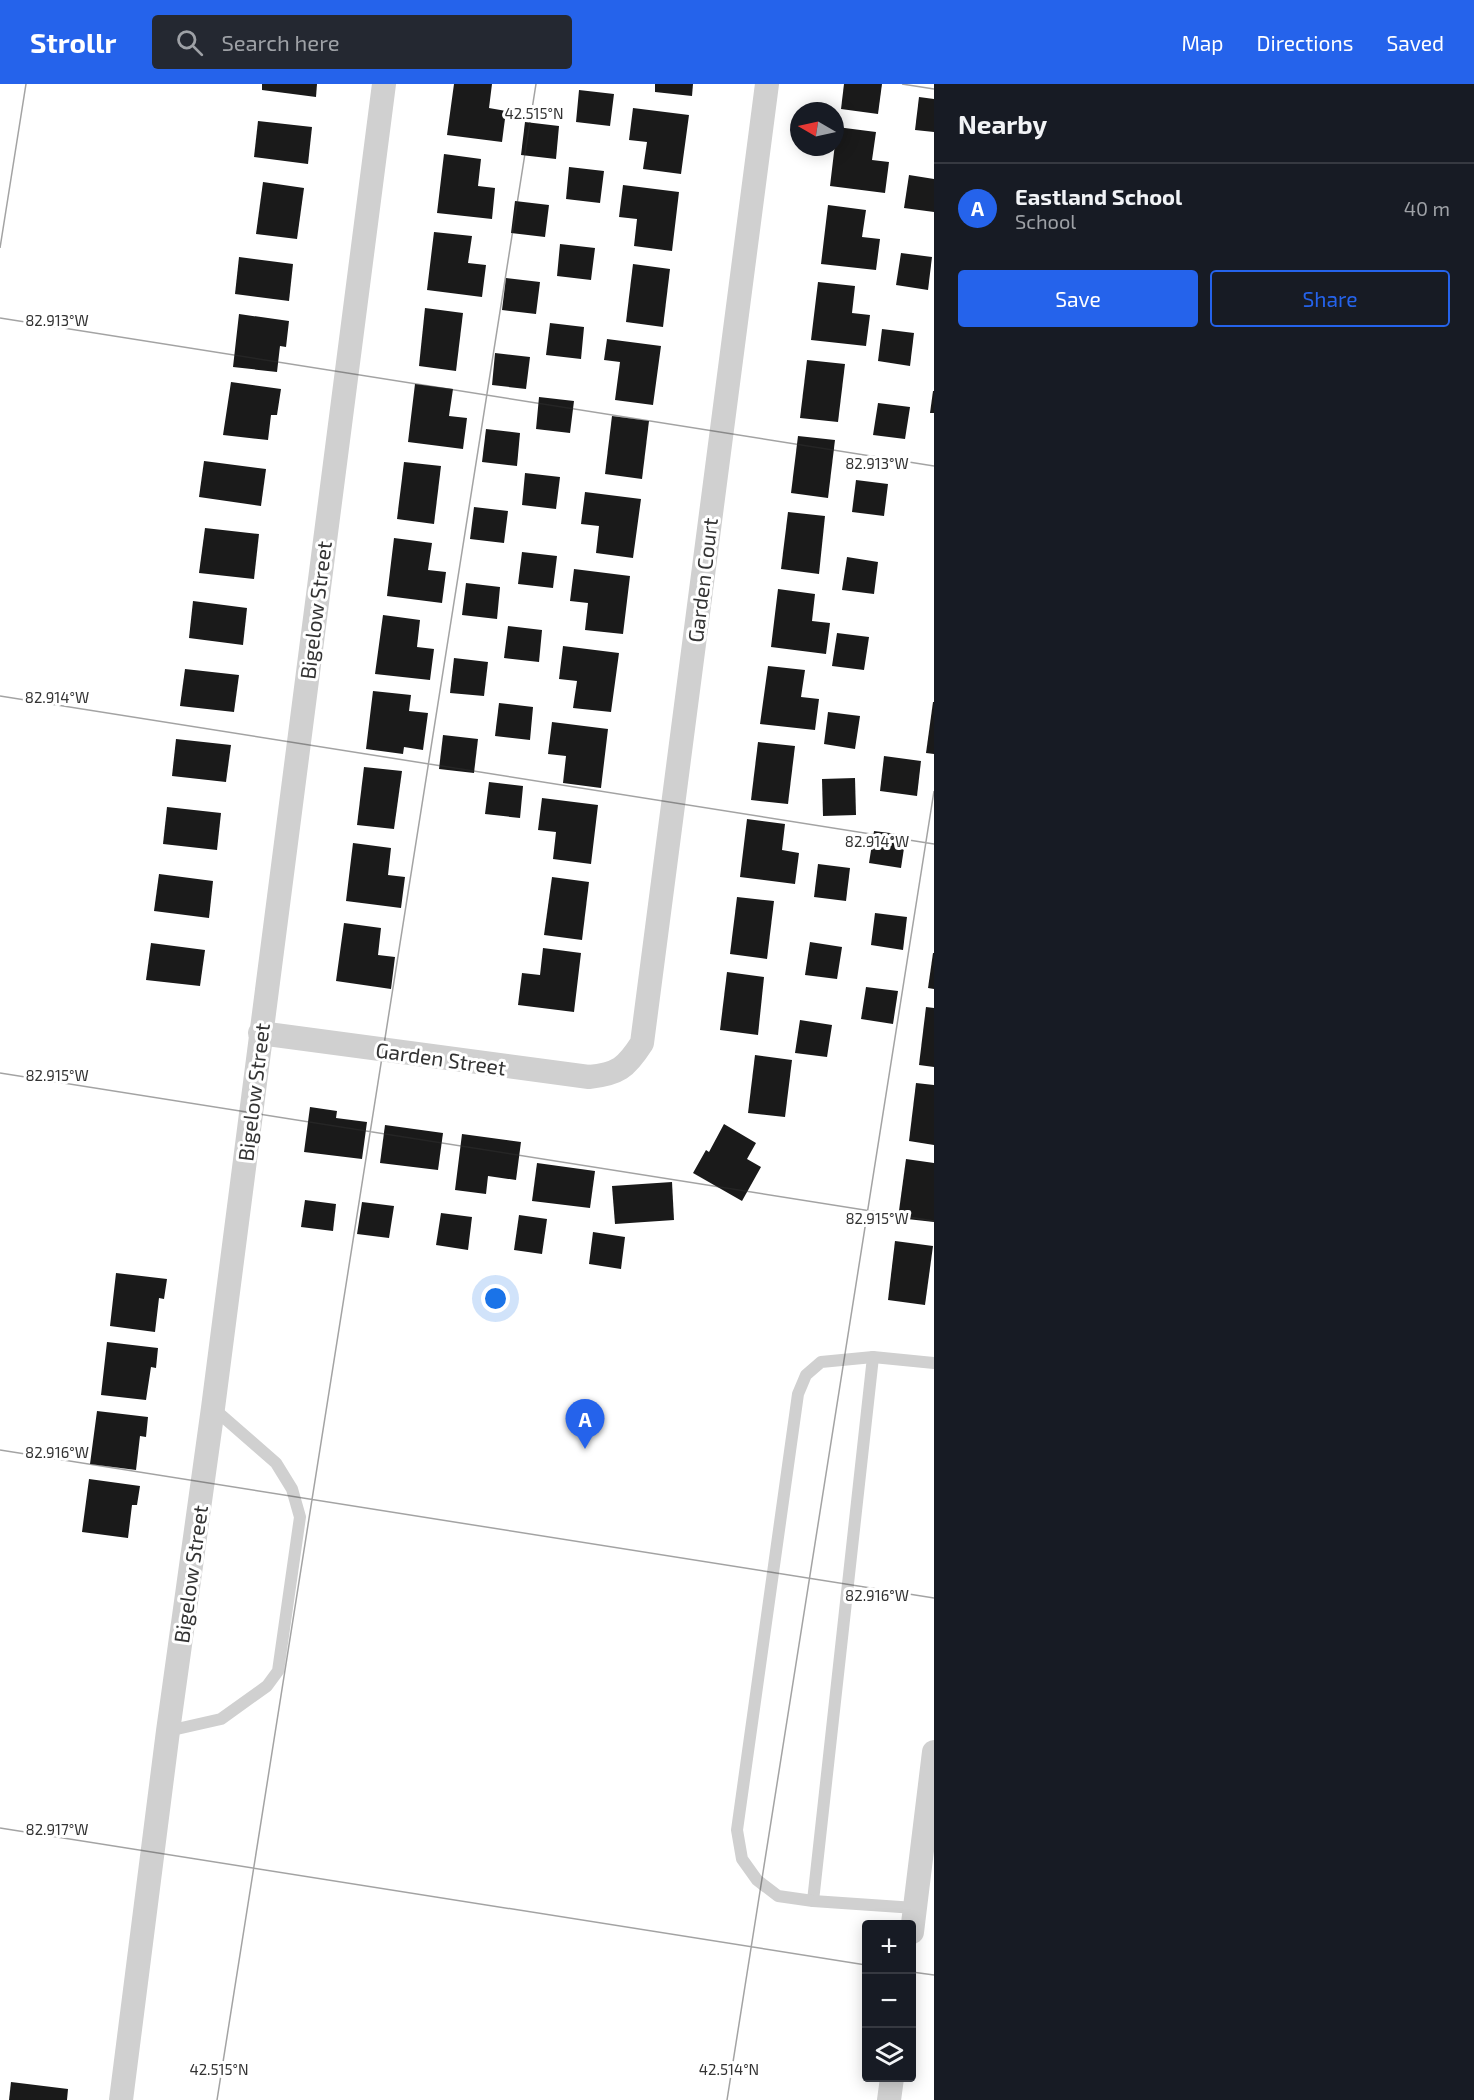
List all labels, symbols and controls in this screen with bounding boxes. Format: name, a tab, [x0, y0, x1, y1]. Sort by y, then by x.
search box	[152, 15, 572, 69]
text: Strollr	[30, 25, 116, 59]
icon: search	[173, 26, 206, 59]
text: Search here	[221, 29, 340, 55]
text: Map	[1181, 30, 1224, 55]
text: Directions	[1257, 30, 1353, 55]
text: Saved	[1386, 30, 1444, 55]
north arrow	[790, 102, 844, 156]
text: 42.515°N	[504, 104, 564, 122]
text: Nearby	[958, 108, 1047, 139]
text: Eastland School	[1015, 183, 1182, 209]
text: A	[971, 196, 984, 220]
text: 40 m	[1404, 196, 1450, 220]
text: School	[1015, 209, 1076, 233]
button: Save	[958, 270, 1198, 327]
button: Share	[1210, 270, 1450, 327]
text: 82.913°W	[25, 311, 89, 329]
text: 82.913°W	[845, 454, 909, 472]
street label: Garden Court	[682, 516, 722, 644]
street label: Bigelow Street	[294, 539, 336, 681]
text: 82.914°W	[25, 688, 89, 706]
text: 82.914°W	[845, 832, 909, 850]
street label: Bigelow Street	[232, 1021, 274, 1163]
street label: Garden Street	[374, 1036, 508, 1080]
text: 82.915°W	[25, 1066, 89, 1084]
text: 82.915°W	[845, 1209, 909, 1227]
your location	[481, 1284, 510, 1313]
pin: A	[566, 1400, 604, 1449]
text: 82.916°W	[25, 1443, 89, 1461]
street label: Bigelow Street	[168, 1503, 212, 1645]
text: 82.916°W	[845, 1586, 909, 1604]
text: 82.917°W	[26, 1820, 88, 1838]
map controls	[862, 1920, 916, 2082]
button: +	[862, 1920, 916, 1974]
button: −	[862, 1974, 916, 2028]
button: layers	[862, 2028, 916, 2082]
text: 42.515°N	[189, 2060, 249, 2078]
text: 42.514°N	[699, 2060, 759, 2078]

